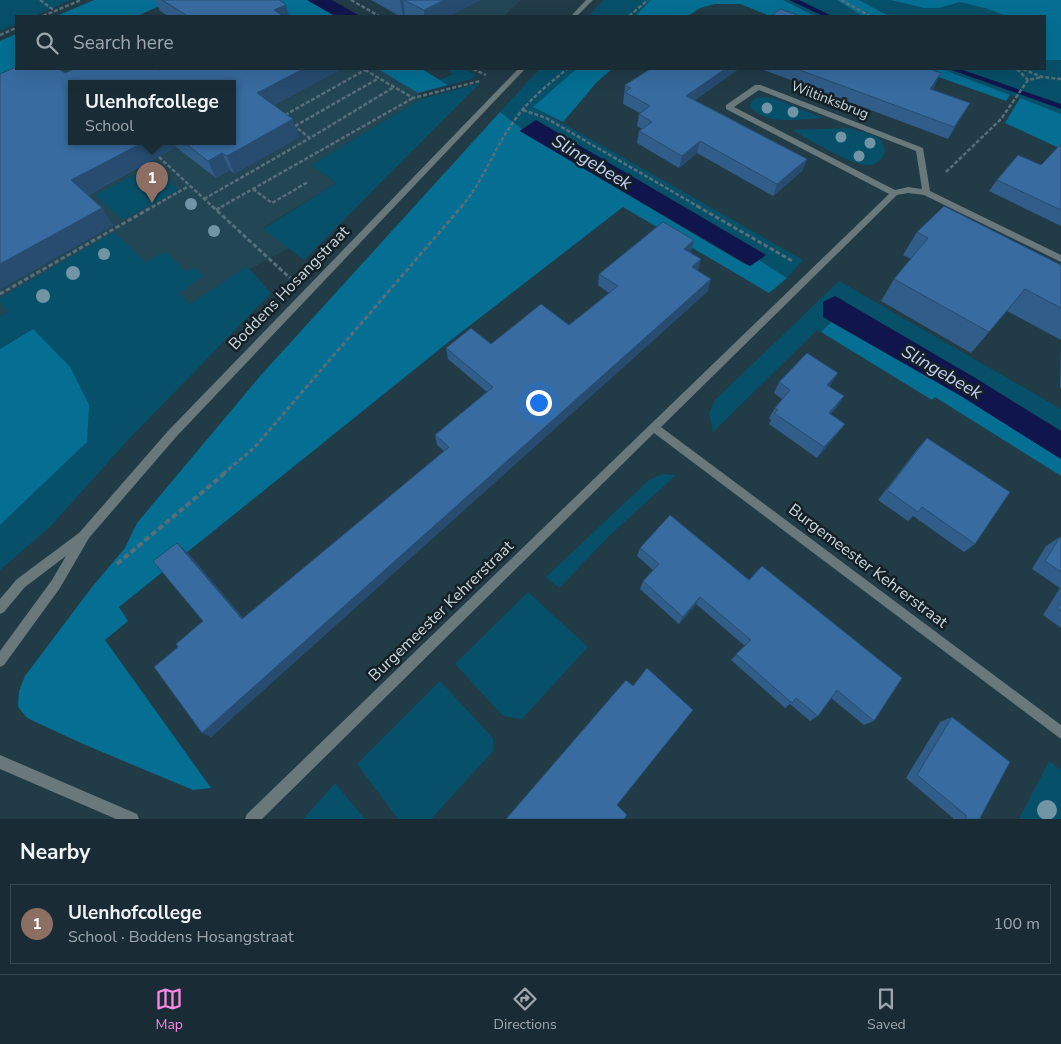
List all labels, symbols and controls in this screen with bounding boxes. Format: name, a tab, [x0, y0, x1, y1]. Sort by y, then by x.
search box	[15, 15, 1046, 70]
icon: search	[33, 29, 61, 57]
text: Search here	[73, 30, 174, 56]
street label: Wiltinksbrug	[788, 77, 872, 123]
popup	[68, 80, 236, 145]
text: Ulenhofcollege	[85, 89, 219, 115]
text: School	[85, 115, 134, 137]
water label: Slingebeek	[547, 129, 637, 196]
pin: 1	[136, 162, 168, 203]
street label: Boddens Hosangstraat	[224, 221, 354, 355]
water label: Slingebeek	[897, 339, 988, 405]
your location	[526, 390, 552, 416]
street label: Burgemeester Kehrerstraat	[784, 499, 952, 633]
street label: Burgemeester Kehrerstraat	[364, 535, 519, 686]
text: Nearby	[20, 838, 90, 866]
text: Ulenhofcollege	[68, 900, 202, 926]
text: 1	[32, 913, 42, 935]
text: 100 m	[993, 913, 1040, 935]
text: School · Boddens Hosangstraat	[68, 926, 294, 948]
tab: Map	[155, 985, 183, 1034]
tab: Directions	[494, 985, 557, 1034]
tab: Saved	[867, 985, 906, 1034]

